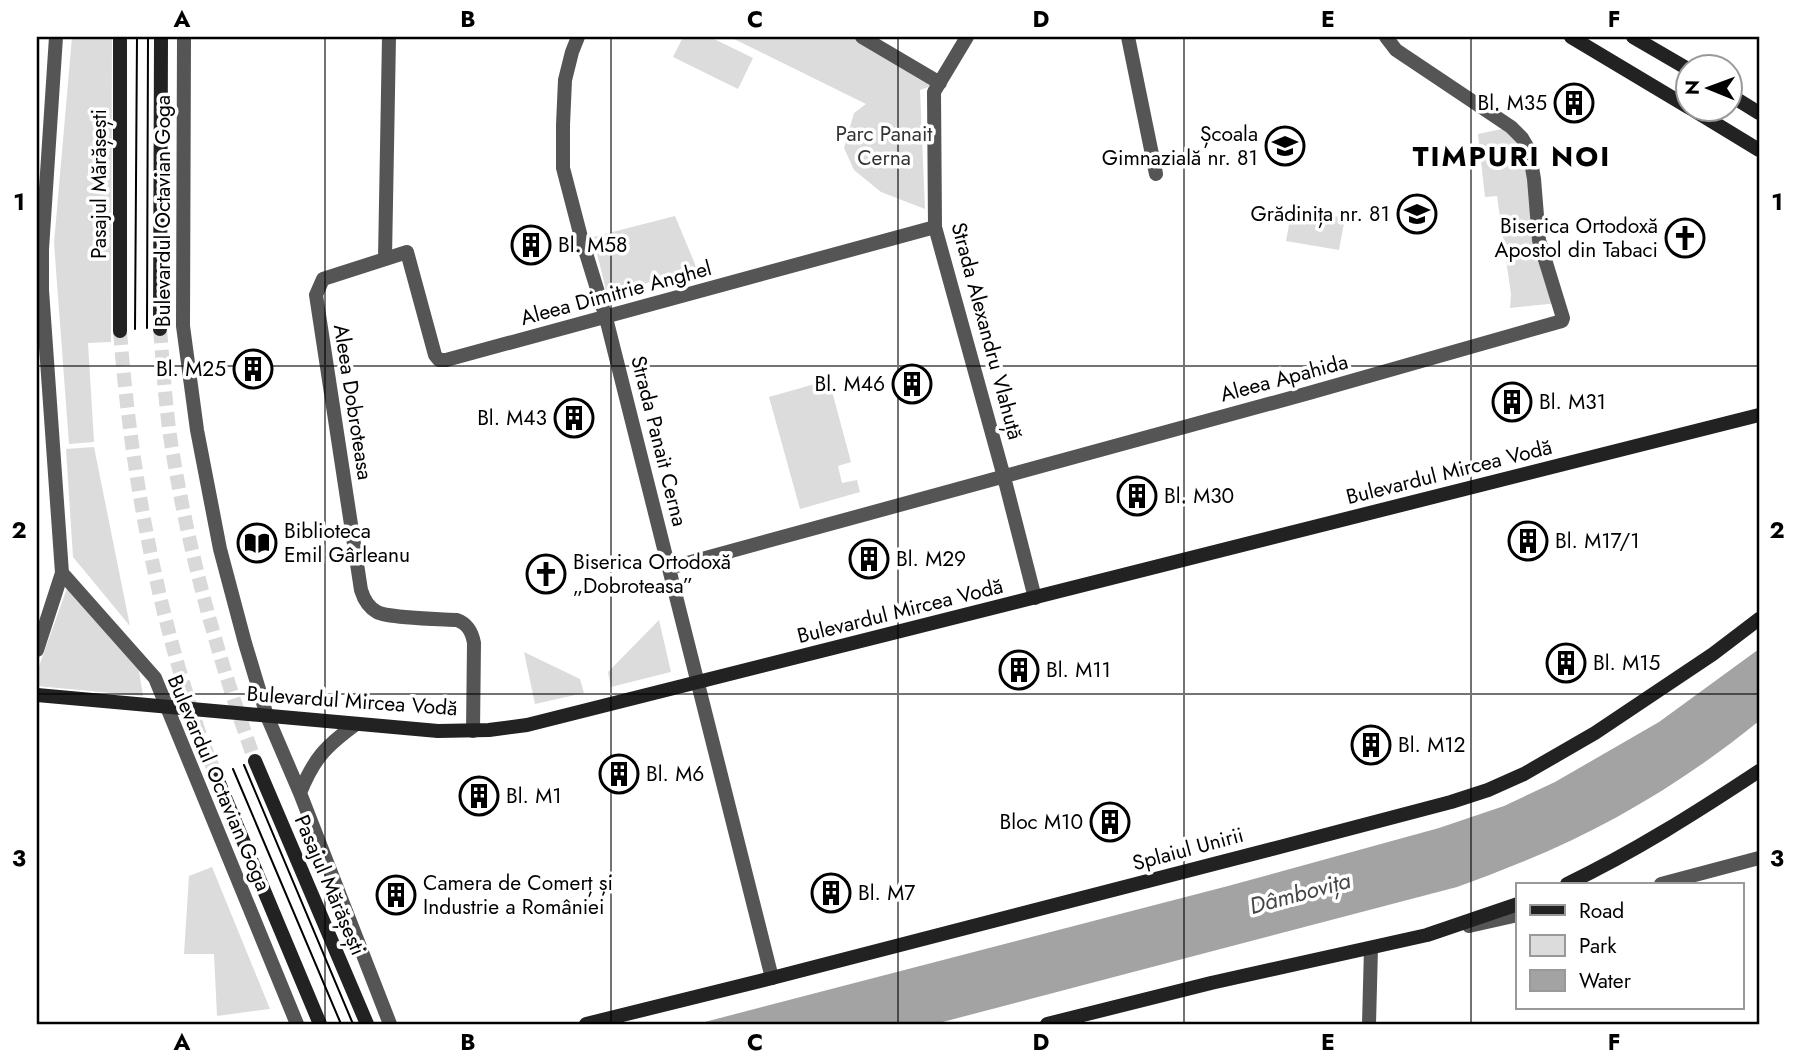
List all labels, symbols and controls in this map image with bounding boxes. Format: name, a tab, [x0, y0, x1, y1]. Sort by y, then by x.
text: A	[173, 2, 191, 36]
text: B	[460, 2, 476, 36]
text: C	[747, 2, 763, 36]
text: D	[1033, 2, 1050, 36]
text: E	[1321, 2, 1335, 36]
text: F	[1608, 2, 1620, 36]
north arrow	[1674, 52, 1744, 122]
text: N	[1679, 80, 1706, 95]
building icon: Bl. M35	[1553, 82, 1595, 124]
place label: Bl. M35	[1478, 88, 1547, 118]
street label: Bulevardul Octavian Goga	[148, 95, 178, 327]
street label: Pasajul Mărășești	[84, 109, 114, 259]
park label: Parc Panait Cerna	[836, 119, 932, 173]
place label: Școala Gimnazială nr. 81	[1102, 119, 1258, 173]
school or university icon: Școala Gimnazială nr. 81	[1264, 125, 1306, 167]
district label: TIMPURI NOI	[1413, 136, 1611, 177]
text: 1	[13, 185, 25, 219]
text: 1	[1771, 185, 1783, 219]
school or university icon: Grădinița nr. 81	[1396, 193, 1438, 235]
place label: Grădinița nr. 81	[1250, 199, 1390, 229]
place label: Biserica Ortodoxă Apostol din Tabaci	[1495, 211, 1658, 265]
church icon: Biserica Ortodoxă Apostol din Tabaci	[1664, 217, 1706, 259]
street label: Strada Alexandru Vlahuță	[944, 219, 1030, 443]
building icon: Bl. M58	[510, 224, 552, 266]
place label: Bl. M58	[558, 230, 627, 260]
street label: Aleea Dimitrie Anghel	[517, 253, 715, 333]
street label: Aleea Dobroteasa	[326, 322, 380, 482]
street label: Aleea Apahida	[1217, 347, 1351, 409]
building icon: Bl. M25	[232, 348, 274, 390]
street label: Strada Panait Cerna	[623, 353, 695, 529]
place label: Bl. M25	[156, 354, 226, 384]
building icon: Bl. M46	[891, 363, 933, 405]
place label: Bl. M46	[815, 369, 885, 399]
building icon: Bl. M31	[1491, 381, 1533, 423]
place label: Bl. M31	[1539, 387, 1606, 417]
building icon: Bl. M43	[553, 397, 595, 439]
place label: Bl. M43	[477, 403, 547, 433]
street label: Bulevardul Mircea Vodă	[1343, 432, 1555, 512]
building icon: Bl. M30	[1116, 475, 1158, 517]
place label: Bl. M30	[1164, 481, 1234, 511]
text: 2	[11, 513, 27, 547]
text: 2	[1769, 513, 1785, 547]
place label: Biblioteca Emil Gârleanu	[284, 516, 410, 570]
building icon: Bl. M17/1	[1507, 520, 1549, 562]
library icon: Biblioteca Emil Gârleanu	[236, 522, 278, 564]
place label: Bl. M17/1	[1555, 526, 1640, 556]
building icon: Bl. M29	[848, 538, 890, 580]
place label: Bl. M29	[896, 544, 966, 574]
place label: Biserica Ortodoxă „Dobroteasa”	[573, 547, 731, 601]
church icon: Biserica Ortodoxă „Dobroteasa”	[525, 553, 567, 595]
street label: Bulevardul Mircea Vodă	[794, 571, 1006, 651]
building icon: Bl. M15	[1545, 642, 1587, 684]
place label: Bl. M15	[1593, 648, 1660, 678]
building icon: Bl. M11	[998, 649, 1040, 691]
place label: Bl. M11	[1046, 655, 1111, 685]
street label: Bulevardul Octavian Goga	[160, 670, 278, 896]
street label: Bulevardul Mircea Vodă	[246, 679, 458, 723]
building icon: Bl. M12	[1350, 724, 1392, 766]
place label: Bl. M12	[1398, 730, 1466, 760]
building icon: Bl. M6	[598, 753, 640, 795]
place label: Bl. M6	[646, 759, 704, 789]
building icon: Bl. M1	[458, 775, 500, 817]
place label: Bl. M1	[506, 781, 562, 811]
building icon: Bloc M10	[1089, 801, 1131, 843]
place label: Bloc M10	[1000, 807, 1083, 837]
street label: Pasajul Mărășești	[287, 810, 373, 960]
street label: Splaiul Unirii	[1129, 820, 1247, 878]
text: 3	[12, 841, 26, 875]
text: 3	[1770, 841, 1784, 875]
water label: Dâmbovița	[1246, 863, 1355, 923]
place label: Camera de Comerț și Industrie a României	[423, 868, 613, 922]
building icon: Bl. M7	[810, 872, 852, 914]
building icon: Camera de Comerț și Industrie a României	[375, 874, 417, 916]
place label: Bl. M7	[858, 878, 915, 908]
legend	[1516, 883, 1744, 1009]
text: Road	[1579, 896, 1624, 926]
text: Park	[1579, 931, 1617, 961]
text: Water	[1579, 966, 1632, 996]
text: A	[173, 1025, 191, 1059]
text: B	[460, 1025, 476, 1059]
text: C	[747, 1025, 763, 1059]
text: D	[1033, 1025, 1050, 1059]
text: E	[1321, 1025, 1335, 1059]
text: F	[1608, 1025, 1620, 1059]

